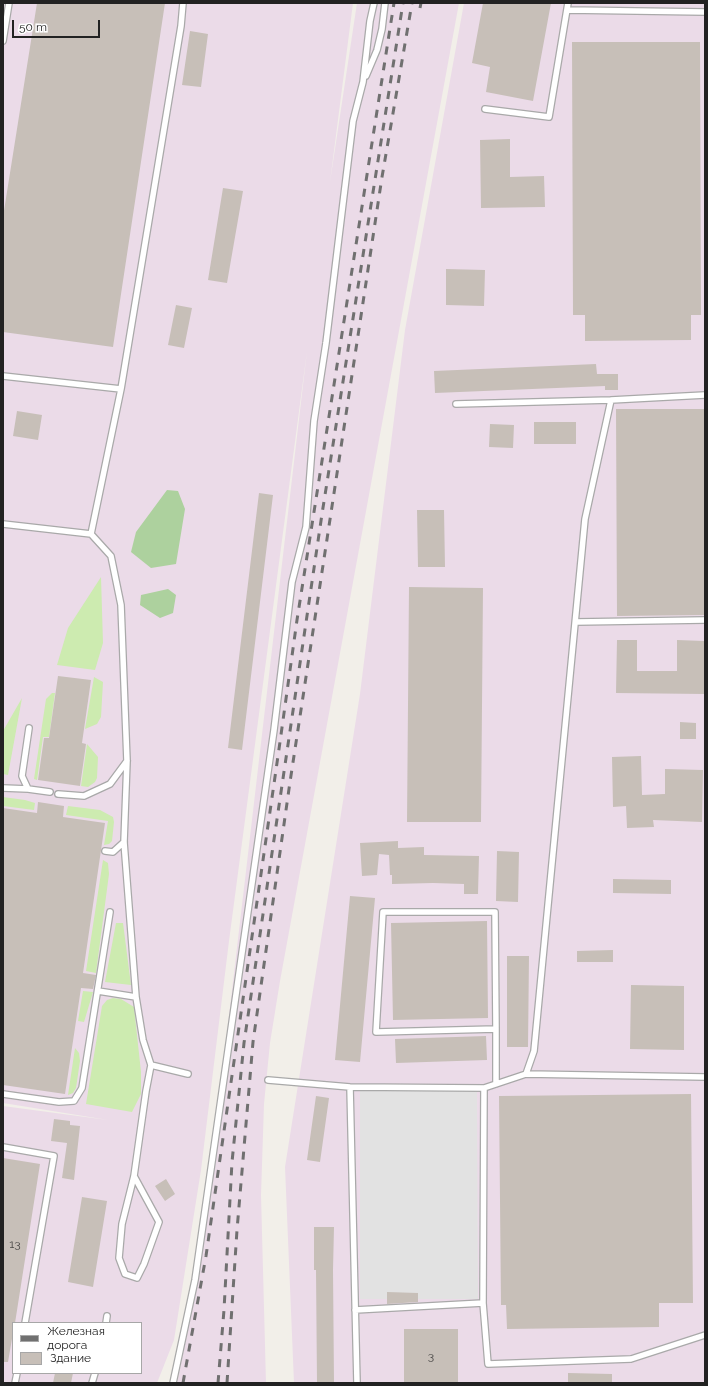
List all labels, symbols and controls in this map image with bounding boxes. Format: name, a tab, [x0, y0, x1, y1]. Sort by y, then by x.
scale bar	[14, 12, 102, 38]
text: 50 m	[19, 20, 47, 34]
house number: 13	[9, 1237, 21, 1251]
legend	[12, 1322, 142, 1374]
text: Железная дорога	[47, 1324, 105, 1352]
house number: 3	[428, 1349, 434, 1363]
text: Здание	[50, 1351, 91, 1365]

